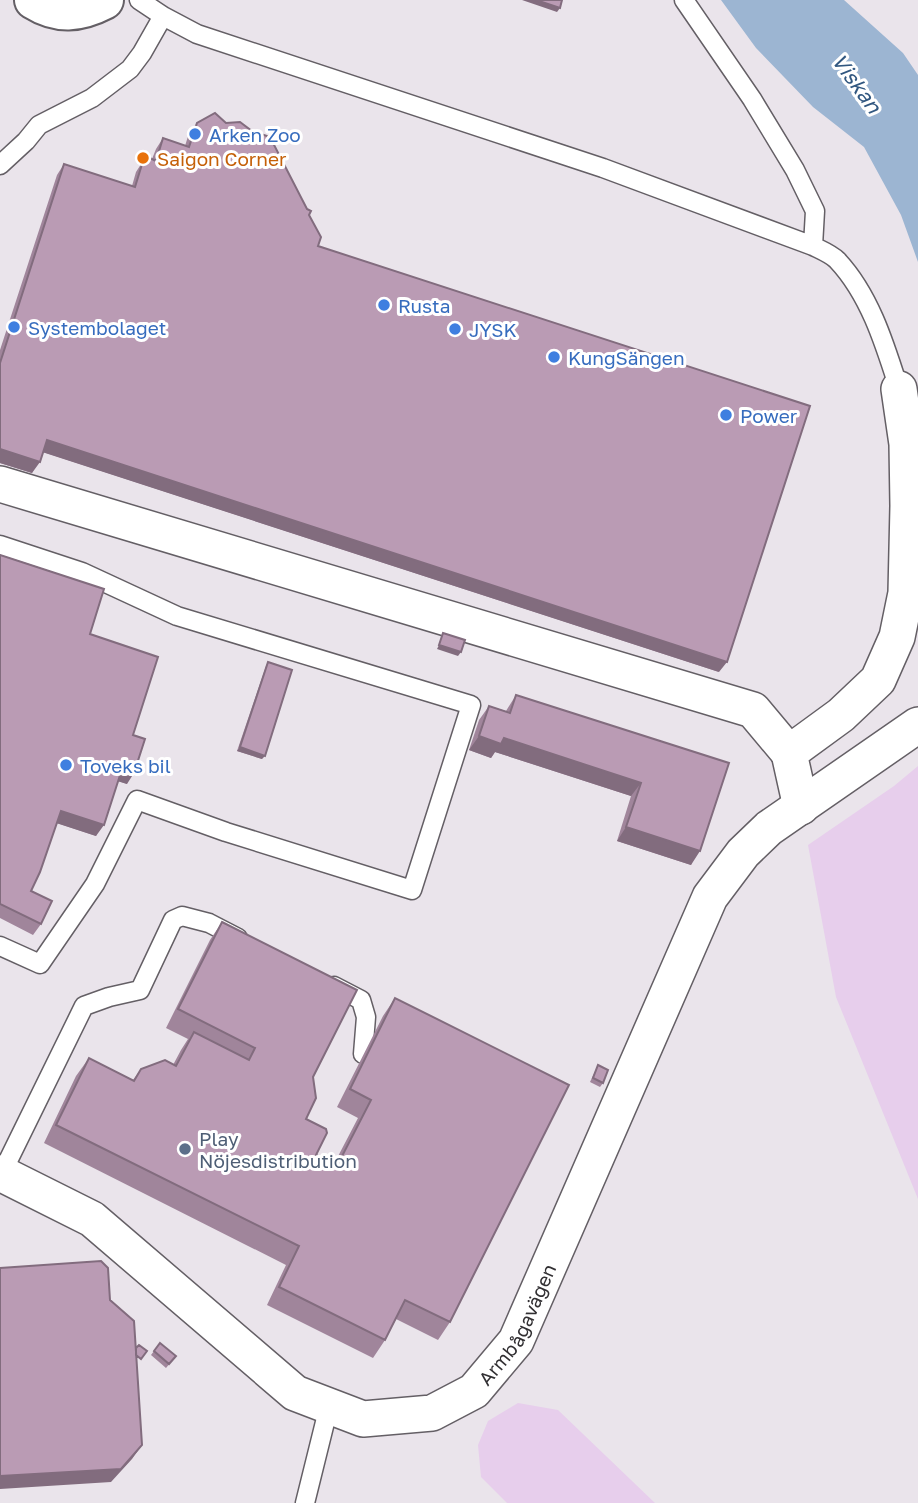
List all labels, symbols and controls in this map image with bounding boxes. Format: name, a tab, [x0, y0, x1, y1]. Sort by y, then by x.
water label: Viskan	[827, 48, 888, 119]
place label: Arken Zoo	[209, 123, 301, 146]
marker: Arken Zoo	[187, 126, 203, 142]
place label: Saigon Corner	[157, 147, 287, 170]
marker: Saigon Corner	[135, 150, 151, 166]
place label: Rusta	[398, 294, 450, 317]
marker: Rusta	[376, 297, 392, 313]
place label: Systembolaget	[28, 316, 166, 339]
place label: JYSK	[469, 318, 517, 341]
marker: Systembolaget	[6, 319, 22, 335]
marker: JYSK	[447, 321, 463, 337]
place label: KungSängen	[568, 346, 685, 369]
marker: KungSängen	[546, 349, 562, 365]
place label: Power	[740, 404, 798, 427]
marker: Power	[718, 407, 734, 423]
place label: Toveks bil	[80, 754, 171, 777]
marker: Toveks bil	[58, 757, 74, 773]
place label: Play Nöjesdistribution	[199, 1127, 357, 1172]
marker: Play Nöjesdistribution	[177, 1141, 193, 1157]
street label: Armbågavägen	[473, 1260, 560, 1389]

